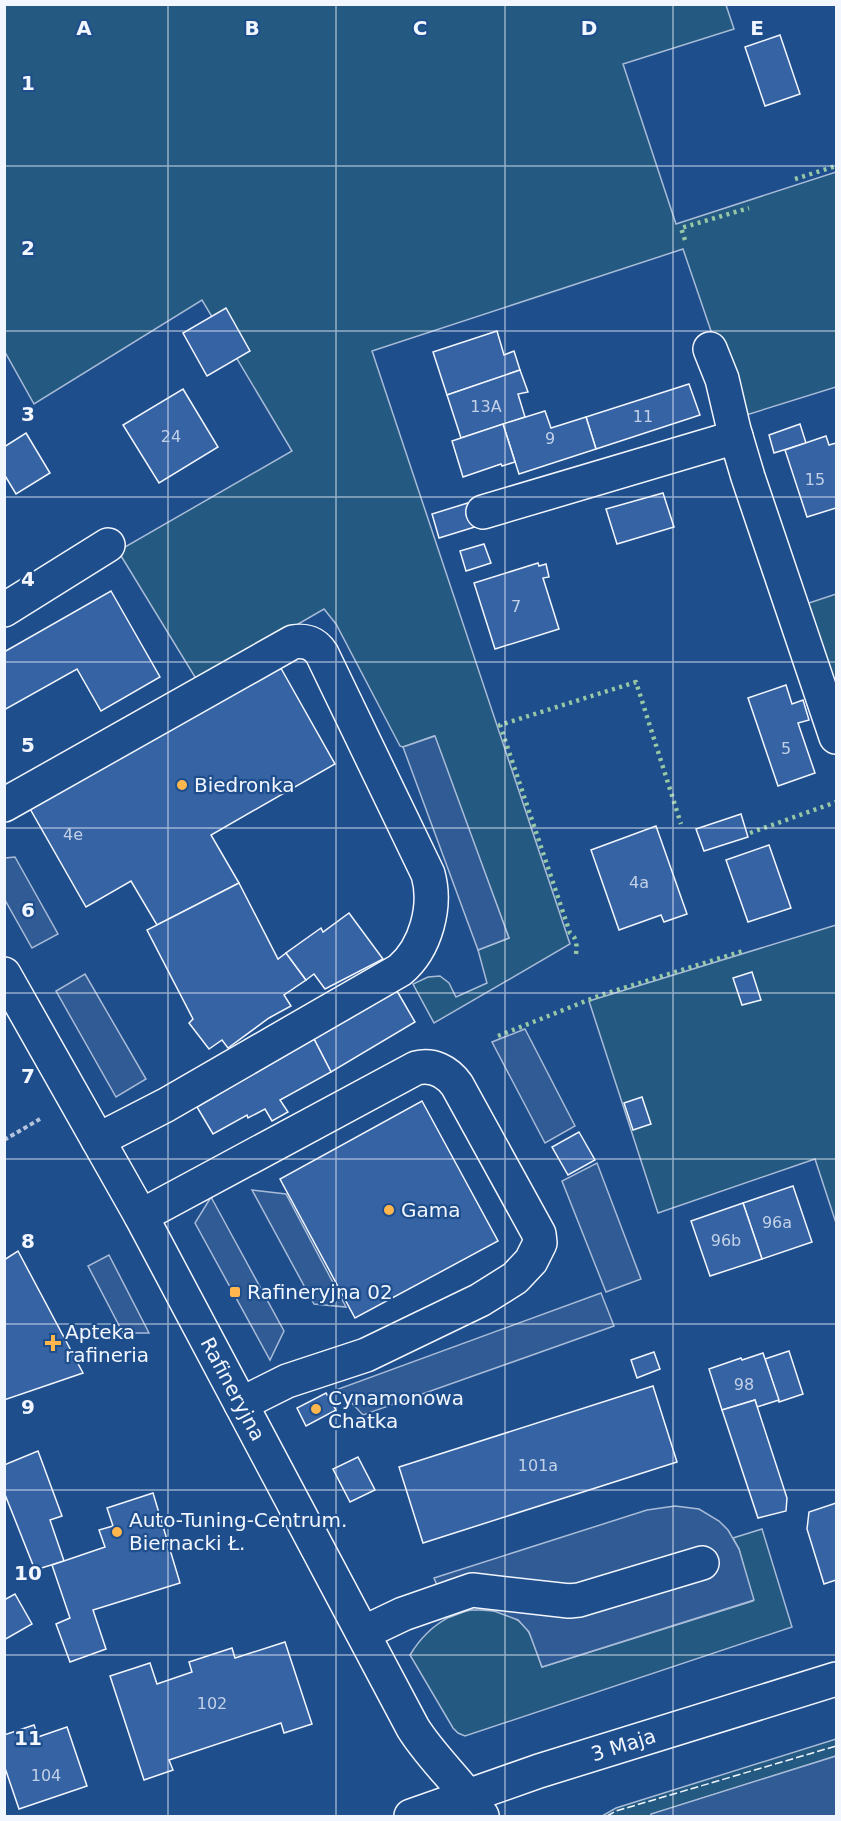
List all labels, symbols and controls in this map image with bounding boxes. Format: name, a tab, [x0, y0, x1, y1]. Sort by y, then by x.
text: A	[76, 16, 92, 40]
text: B	[244, 16, 260, 40]
text: C	[413, 16, 427, 40]
text: D	[581, 16, 597, 40]
text: E	[750, 16, 764, 40]
text: 1	[21, 71, 35, 95]
text: 2	[21, 236, 35, 260]
house number: 13A	[470, 397, 502, 416]
text: 3	[21, 402, 35, 426]
house number: 11	[633, 407, 653, 426]
house number: 24	[161, 427, 181, 446]
house number: 9	[545, 429, 555, 448]
house number: 15	[805, 470, 825, 489]
text: 4	[21, 567, 35, 591]
house number: 7	[511, 597, 521, 616]
text: 5	[21, 733, 35, 757]
house number: 5	[781, 739, 791, 758]
place label: Biedronka	[194, 773, 294, 797]
marker: Biedronka	[175, 778, 189, 792]
house number: 4e	[63, 825, 83, 844]
house number: 4a	[629, 873, 649, 892]
text: 6	[21, 898, 35, 922]
text: 7	[21, 1064, 35, 1088]
place label: Gama	[401, 1198, 461, 1222]
marker: Gama	[382, 1203, 396, 1217]
house number: 96a	[762, 1213, 792, 1232]
text: 8	[21, 1229, 35, 1253]
house number: 96b	[711, 1231, 741, 1250]
place label: Rafineryjna 02	[247, 1280, 393, 1304]
marker: Rafineryjna 02	[228, 1285, 242, 1299]
place label: Apteka rafineria	[65, 1320, 149, 1367]
street label: Rafineryjna	[196, 1333, 270, 1445]
marker: Apteka rafineria	[46, 1336, 60, 1350]
house number: 98	[734, 1375, 754, 1394]
place label: Cynamonowa Chatka	[328, 1386, 464, 1433]
text: 9	[21, 1395, 35, 1419]
marker: Cynamonowa Chatka	[309, 1402, 323, 1416]
house number: 101a	[518, 1456, 558, 1475]
place label: Auto-Tuning-Centrum. Biernacki Ł.	[129, 1508, 347, 1555]
marker: Auto-Tuning-Centrum. Biernacki Ł.	[110, 1525, 124, 1539]
text: 10	[14, 1561, 42, 1585]
house number: 102	[197, 1694, 227, 1713]
street label: 3 Maja	[588, 1724, 659, 1766]
text: 11	[14, 1726, 42, 1750]
house number: 104	[31, 1766, 61, 1785]

